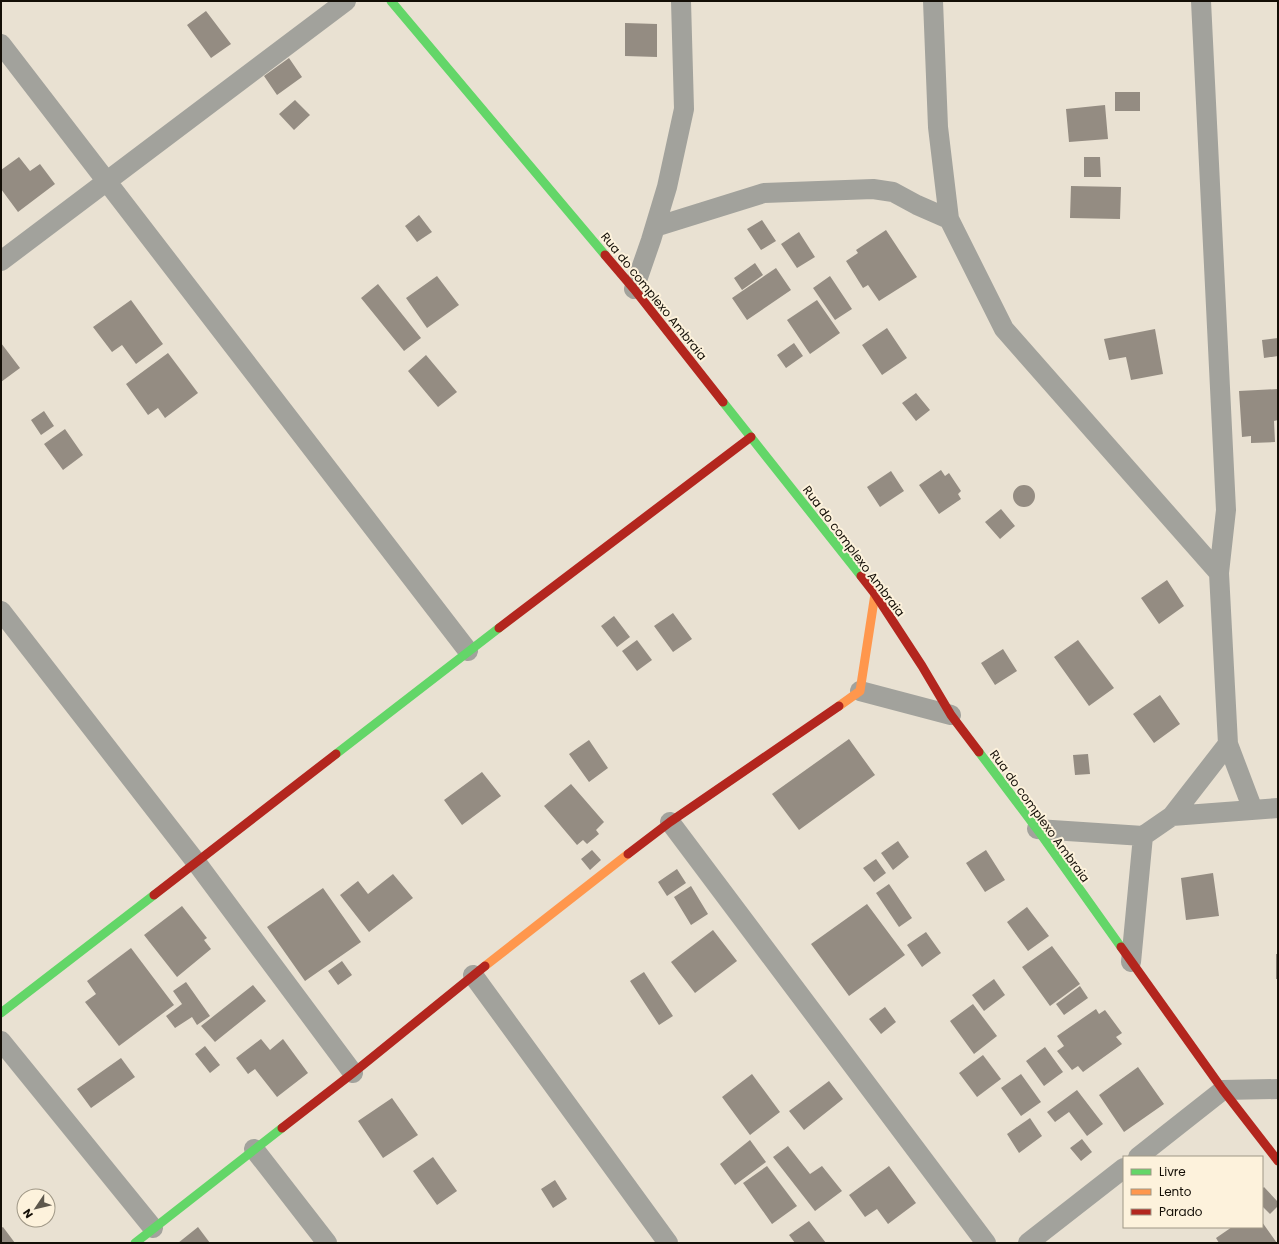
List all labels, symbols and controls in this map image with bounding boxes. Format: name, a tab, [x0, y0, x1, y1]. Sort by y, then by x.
street label: Rua do complexo Ambraia	[597, 228, 711, 364]
street label: Rua do complexo Ambraia	[799, 482, 909, 620]
street label: Rua do complexo Ambraia	[986, 746, 1094, 886]
legend	[1123, 1156, 1263, 1228]
text: Livre	[1159, 1163, 1186, 1180]
text: Lento	[1159, 1183, 1192, 1200]
north arrow	[16, 1188, 56, 1228]
text: Parado	[1159, 1203, 1203, 1220]
text: N	[19, 1206, 37, 1222]

